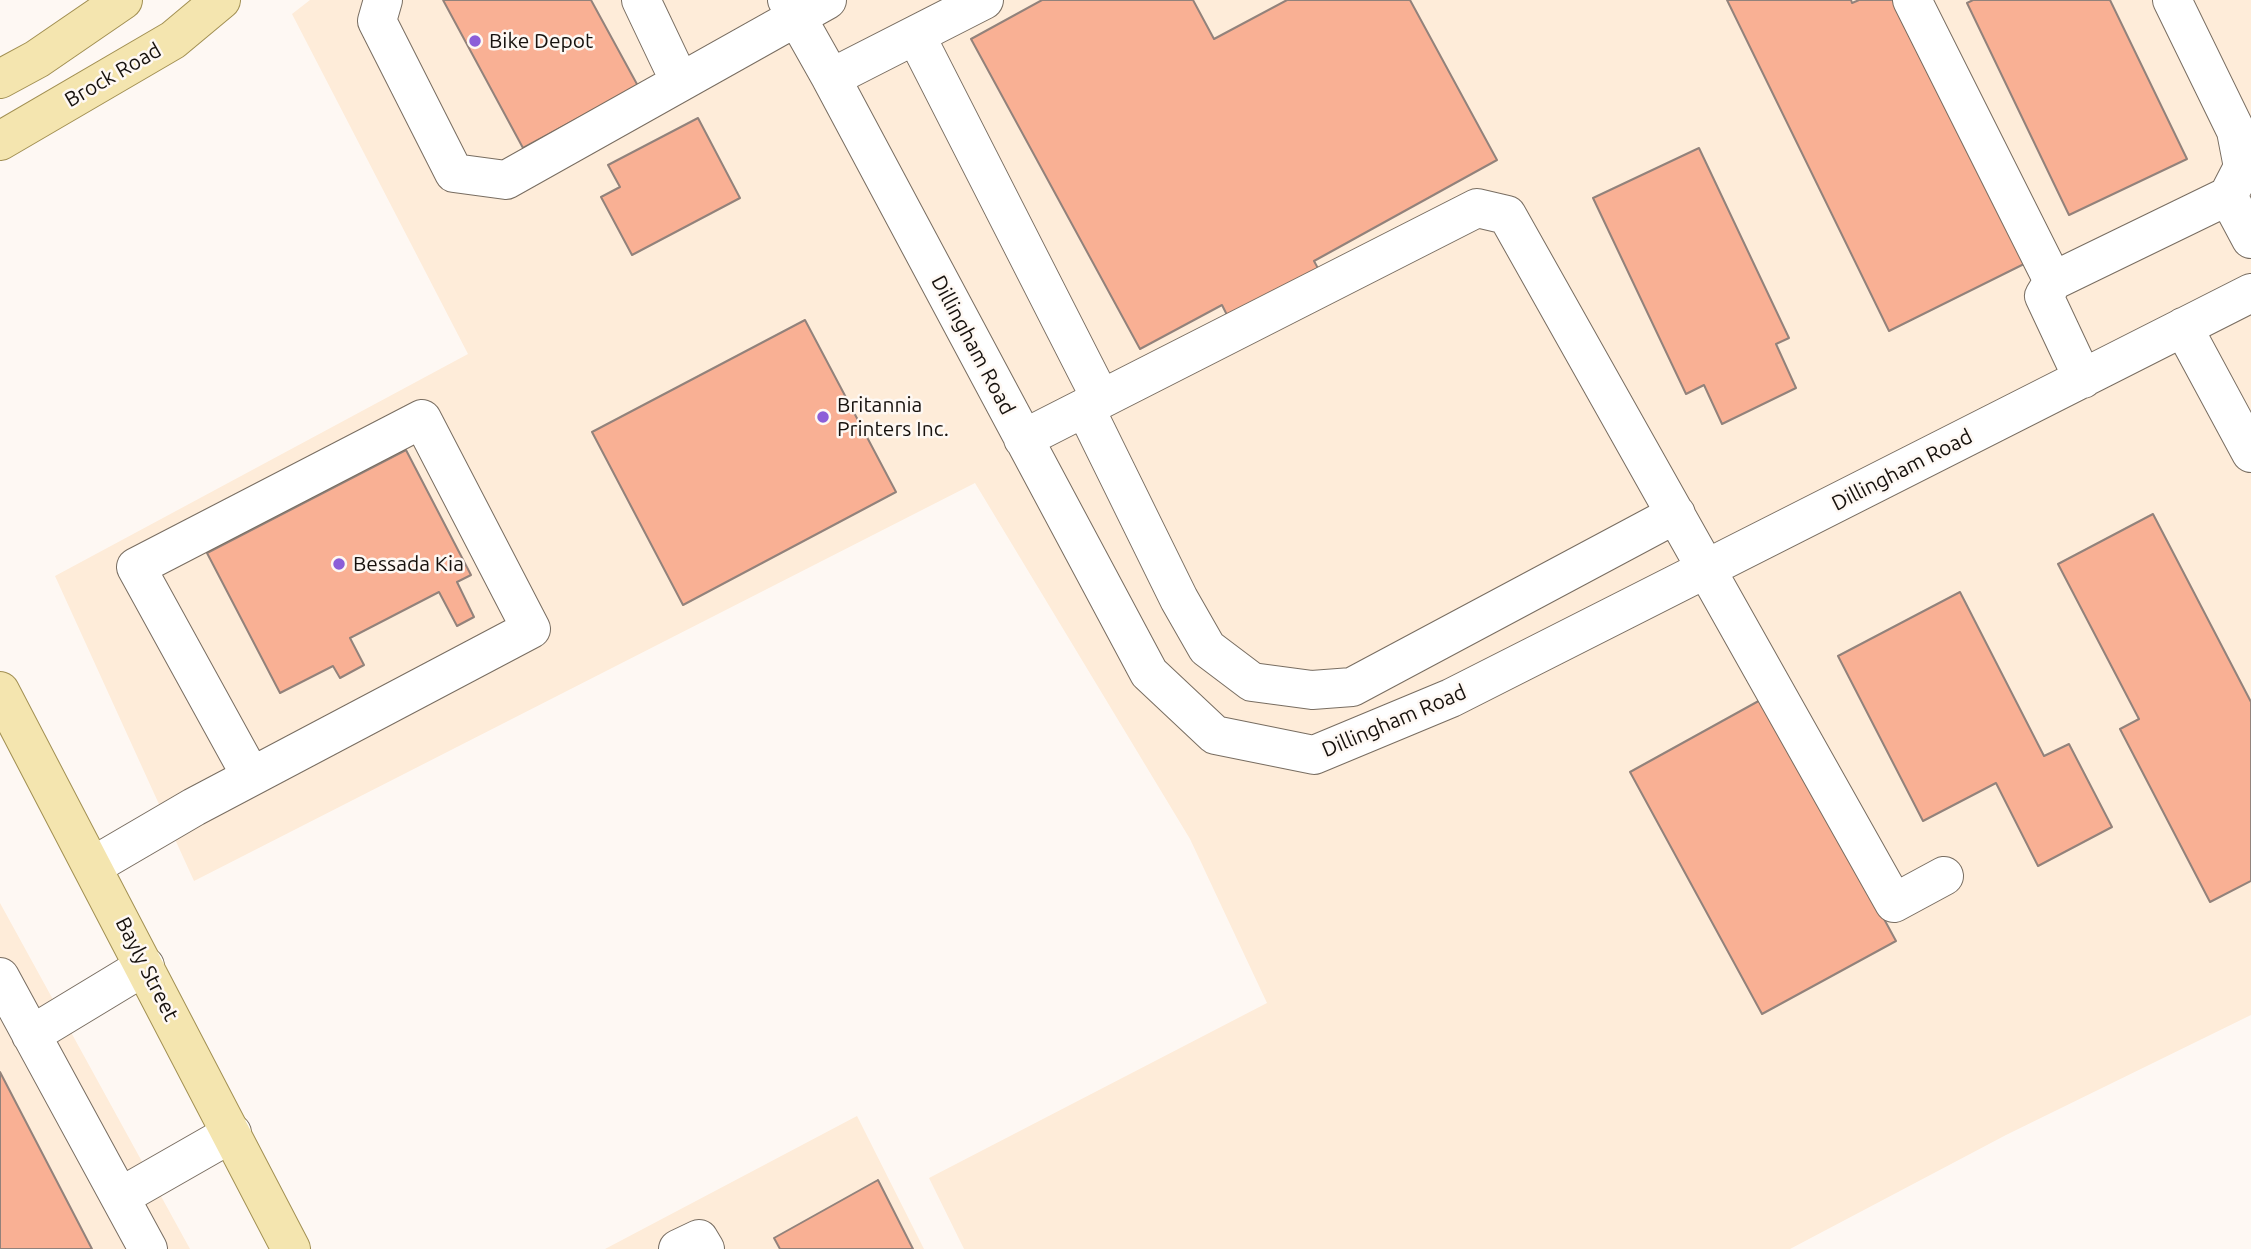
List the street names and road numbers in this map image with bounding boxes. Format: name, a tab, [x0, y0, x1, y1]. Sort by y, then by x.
street label: Brock Road	[60, 37, 166, 113]
street label: Dillingham Road	[926, 271, 1020, 419]
street label: Dillingham Road	[1828, 424, 1976, 516]
street label: Dillingham Road	[1318, 679, 1470, 763]
street label: Bayly Street	[110, 913, 184, 1025]

